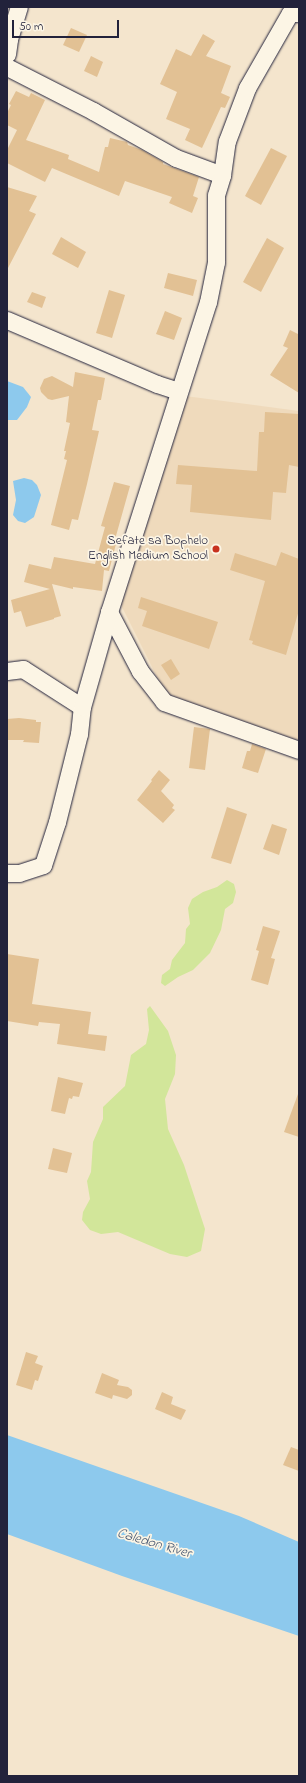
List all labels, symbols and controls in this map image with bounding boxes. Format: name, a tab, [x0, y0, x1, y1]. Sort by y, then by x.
scale bar	[14, 12, 121, 38]
text: 50 m	[19, 18, 43, 36]
place label: Sefate sa Bophelo English Medium School	[88, 534, 208, 565]
marker: Sefate sa Bophelo English Medium School	[211, 544, 221, 554]
water label: Caledon River	[115, 1525, 193, 1563]

